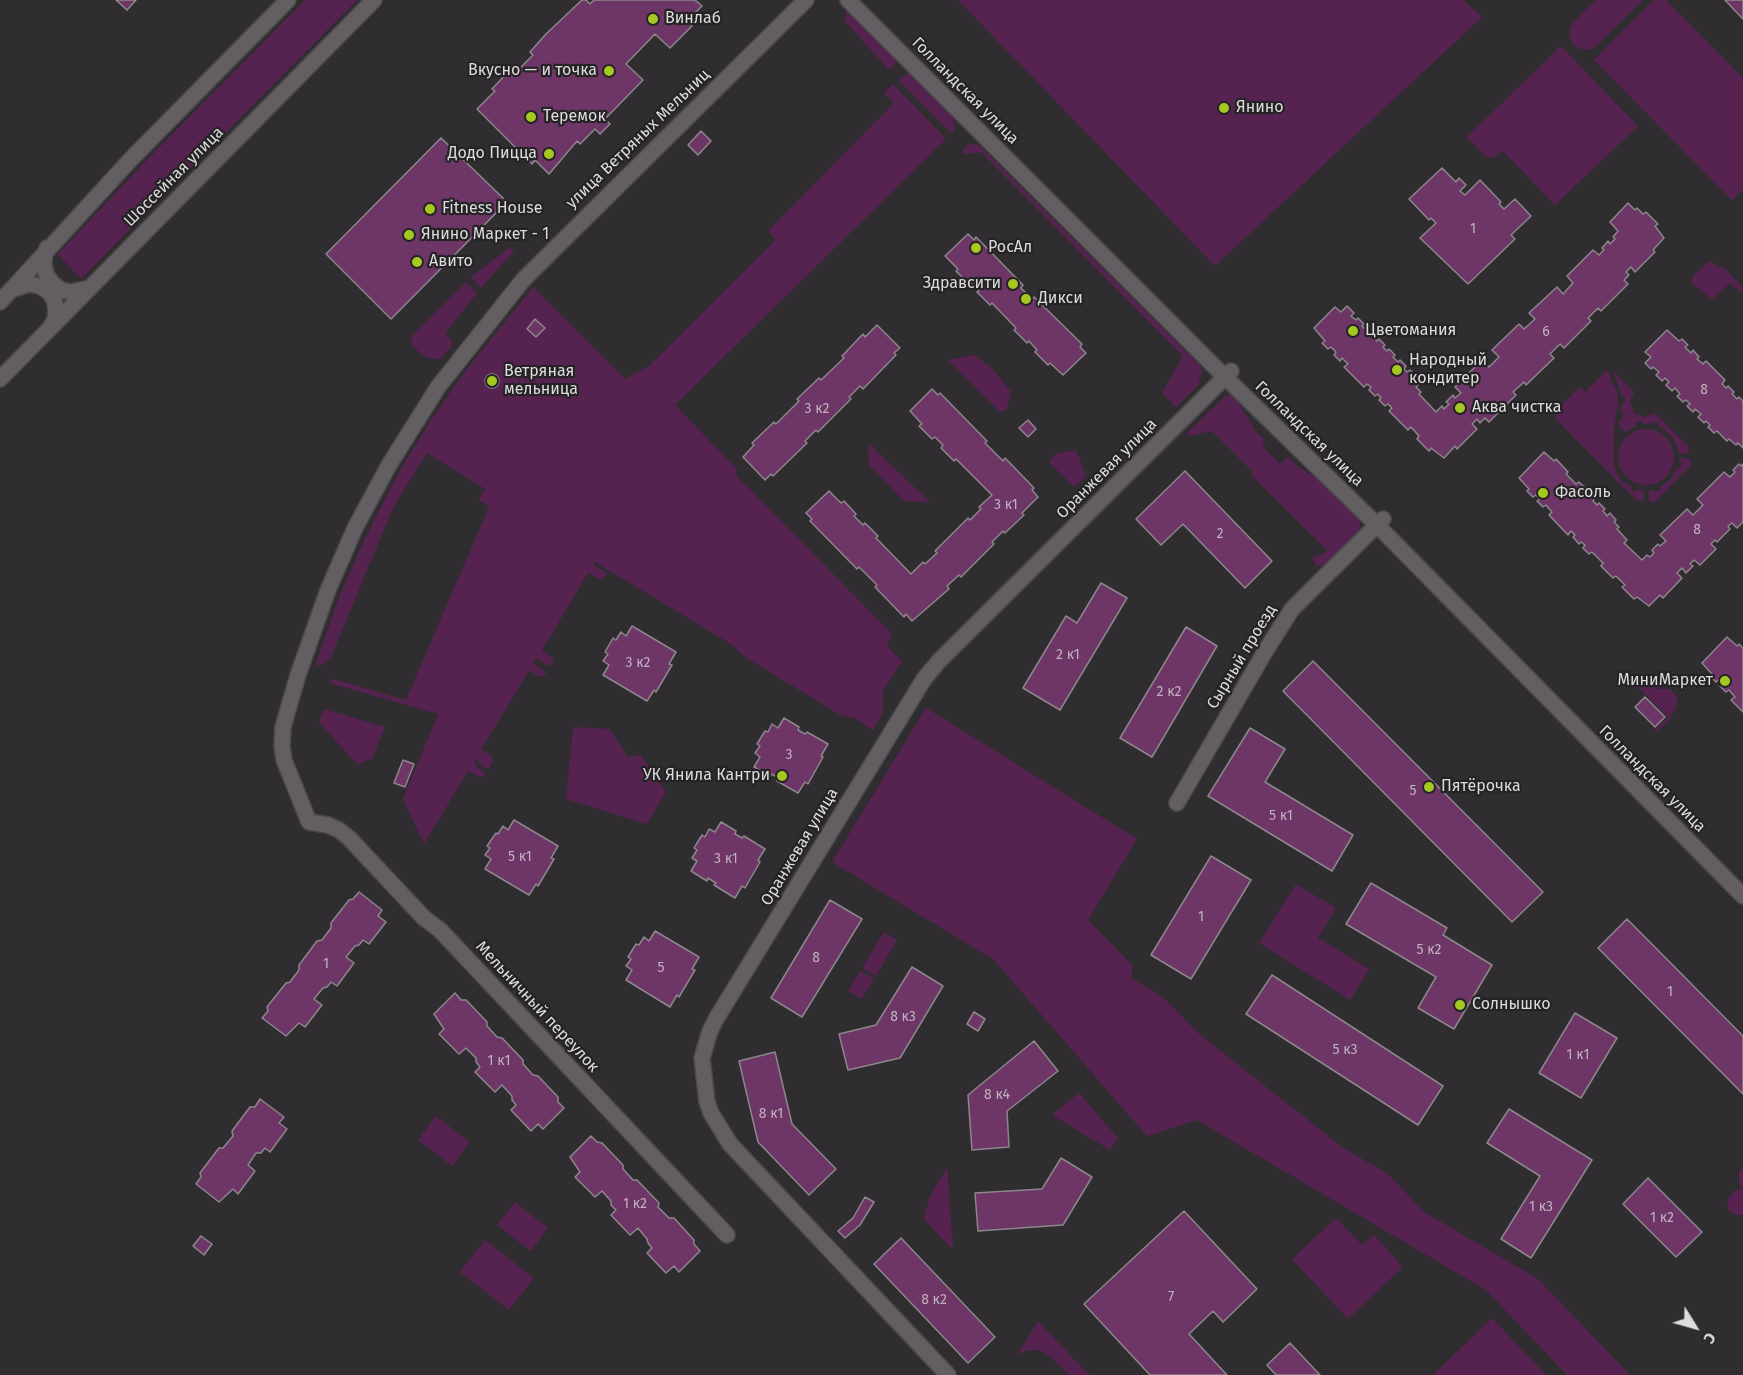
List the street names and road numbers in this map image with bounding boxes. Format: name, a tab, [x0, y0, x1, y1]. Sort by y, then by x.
street label: Голландская улица	[908, 34, 1022, 148]
street label: улица Ветряных Мельниц	[562, 65, 714, 213]
street label: Шоссейная улица	[120, 123, 228, 231]
street label: Голландская улица	[1251, 377, 1367, 491]
street label: Оранжевая улица	[1053, 415, 1161, 523]
street label: Сырный проезд	[1203, 601, 1281, 713]
street label: Голландская улица	[1595, 722, 1709, 836]
street label: Оранжевая улица	[757, 785, 843, 909]
street label: Мельничный переулок	[471, 937, 603, 1077]

